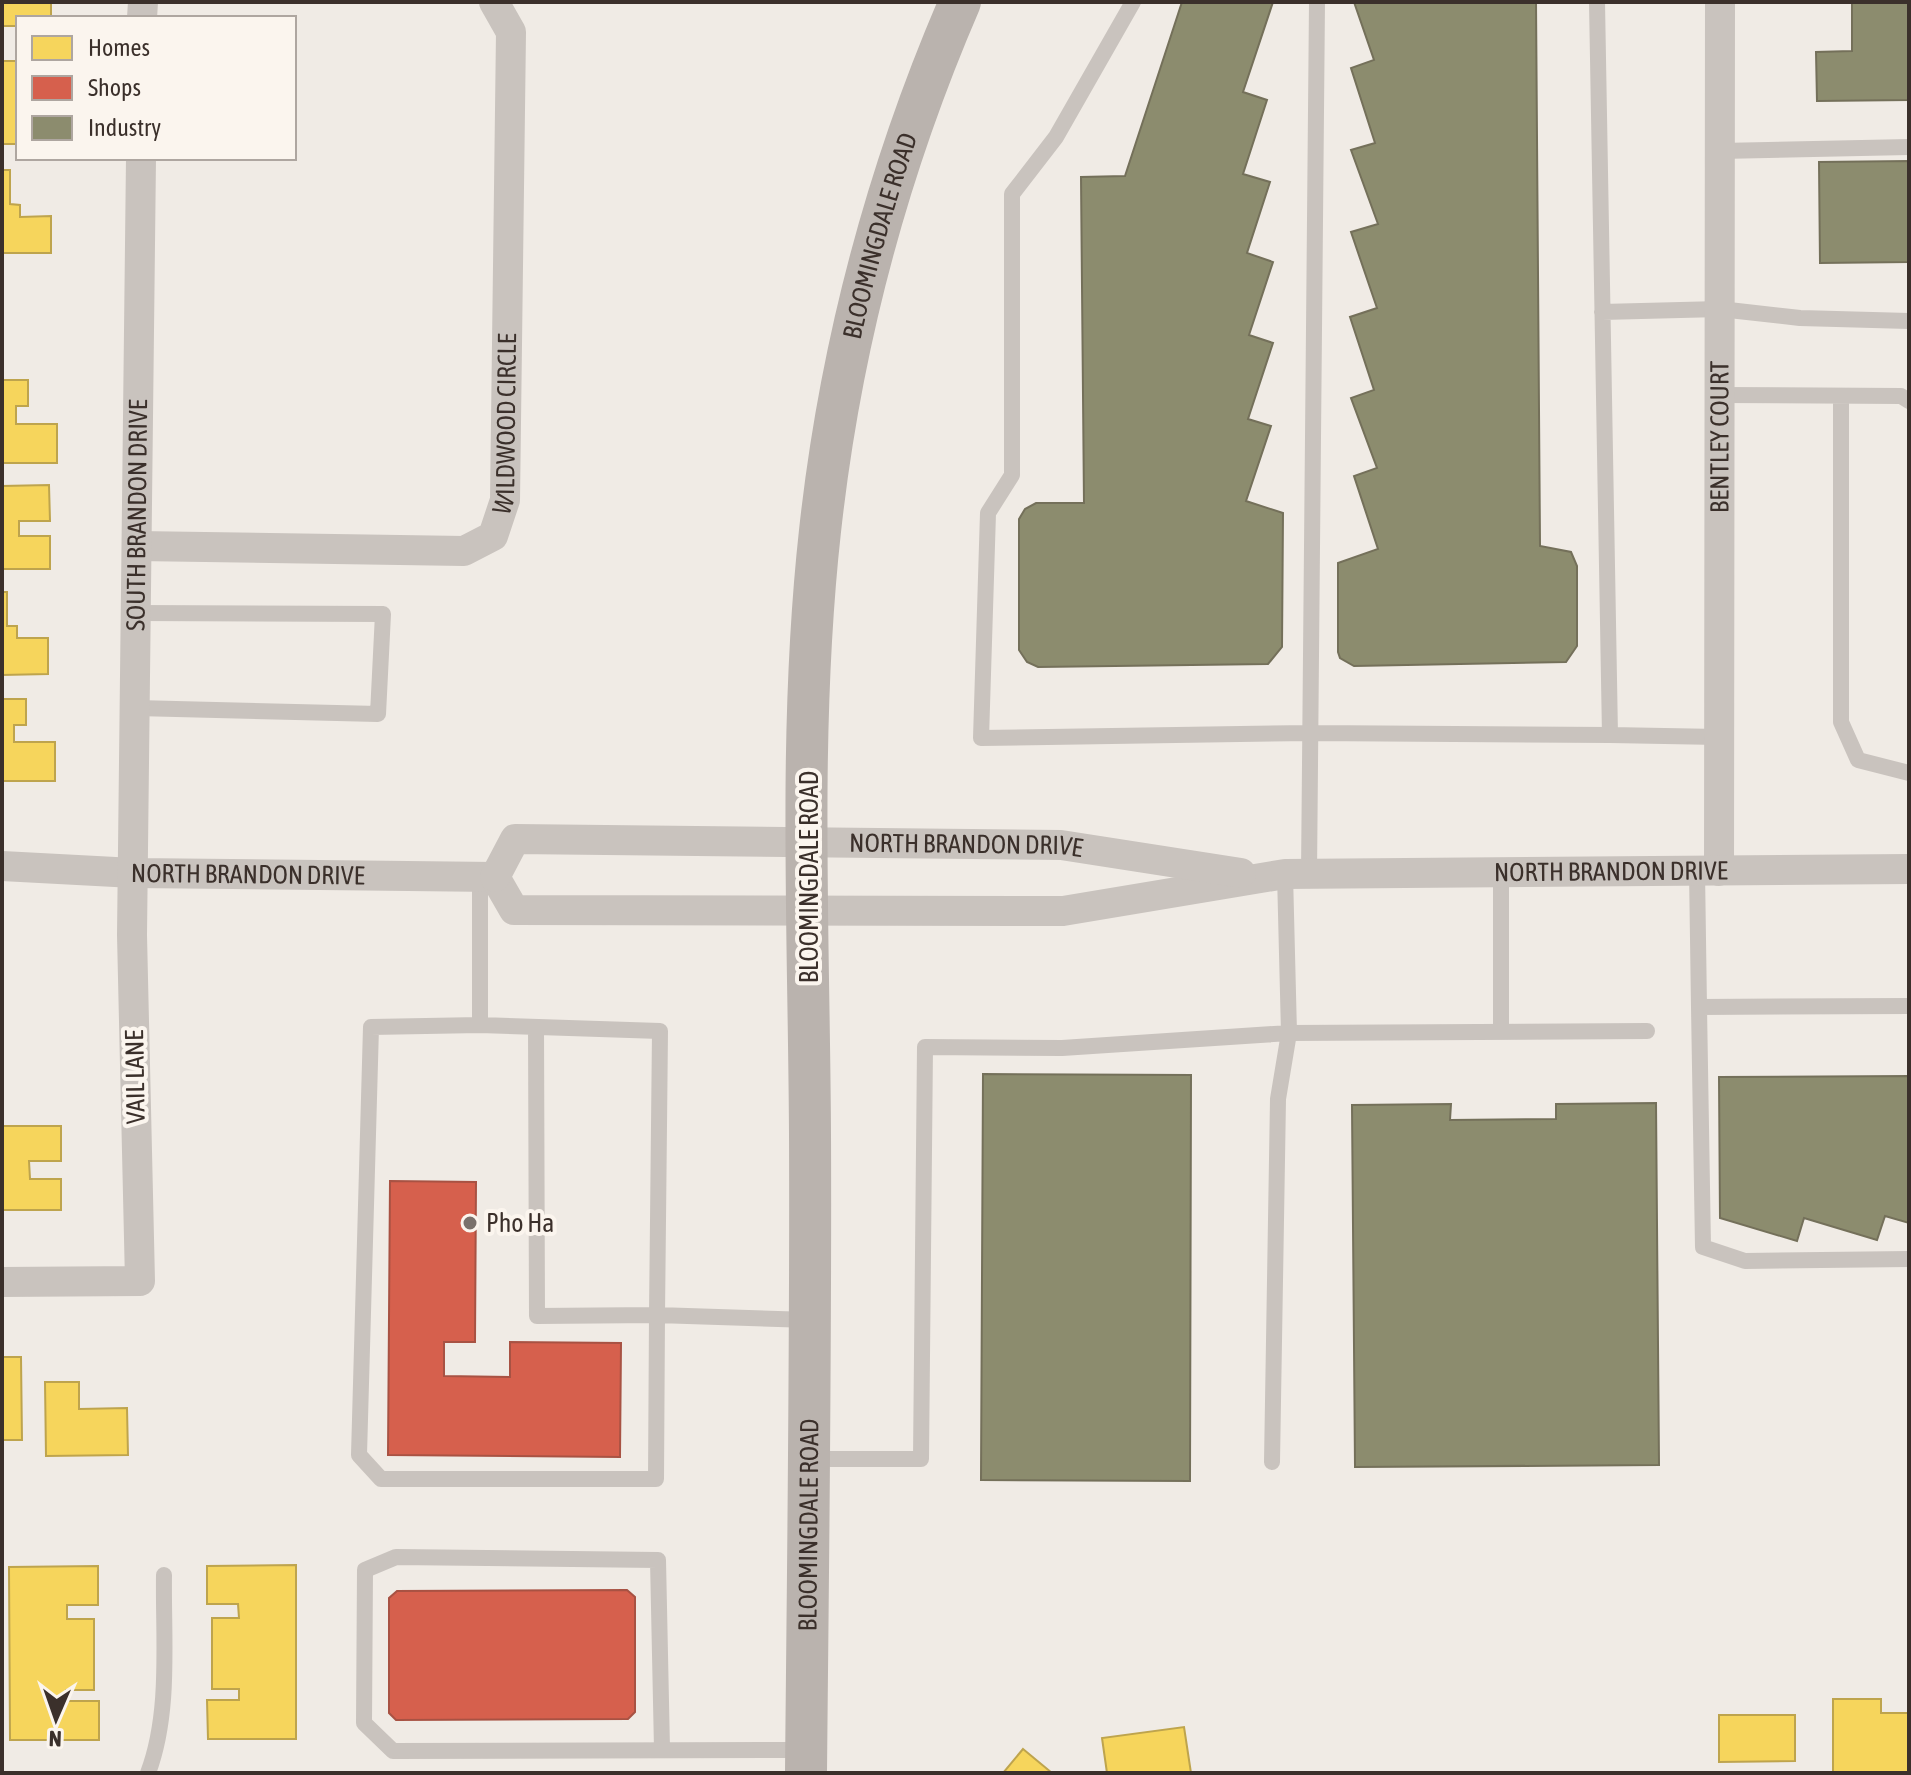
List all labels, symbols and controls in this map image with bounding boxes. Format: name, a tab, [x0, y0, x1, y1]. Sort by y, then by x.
legend	[16, 16, 296, 160]
text: Homes	[88, 34, 150, 61]
text: Shops	[88, 74, 141, 101]
text: Industry	[88, 114, 161, 141]
street label: BLOOMINGDALE ROAD	[837, 129, 923, 342]
street label: WILDWOOD CIRCLE	[486, 333, 522, 518]
street label: BENTLEY COURT	[1704, 360, 1735, 513]
street label: SOUTH BRANDON DRIVE	[121, 399, 153, 631]
street label: BLOOMINGDALE ROAD	[794, 771, 824, 983]
street label: NORTH BRANDON DRIVE	[849, 828, 1085, 863]
street label: NORTH BRANDON DRIVE	[1494, 855, 1728, 887]
street label: NORTH BRANDON DRIVE	[131, 858, 365, 891]
street label: VAIL LANE	[119, 1030, 151, 1124]
place label: Pho Ha	[486, 1208, 554, 1238]
marker: Pho Ha	[461, 1214, 479, 1232]
street label: BLOOMINGDALE ROAD	[792, 1419, 824, 1632]
north arrow	[16, 1679, 96, 1759]
text: N	[48, 1726, 62, 1752]

